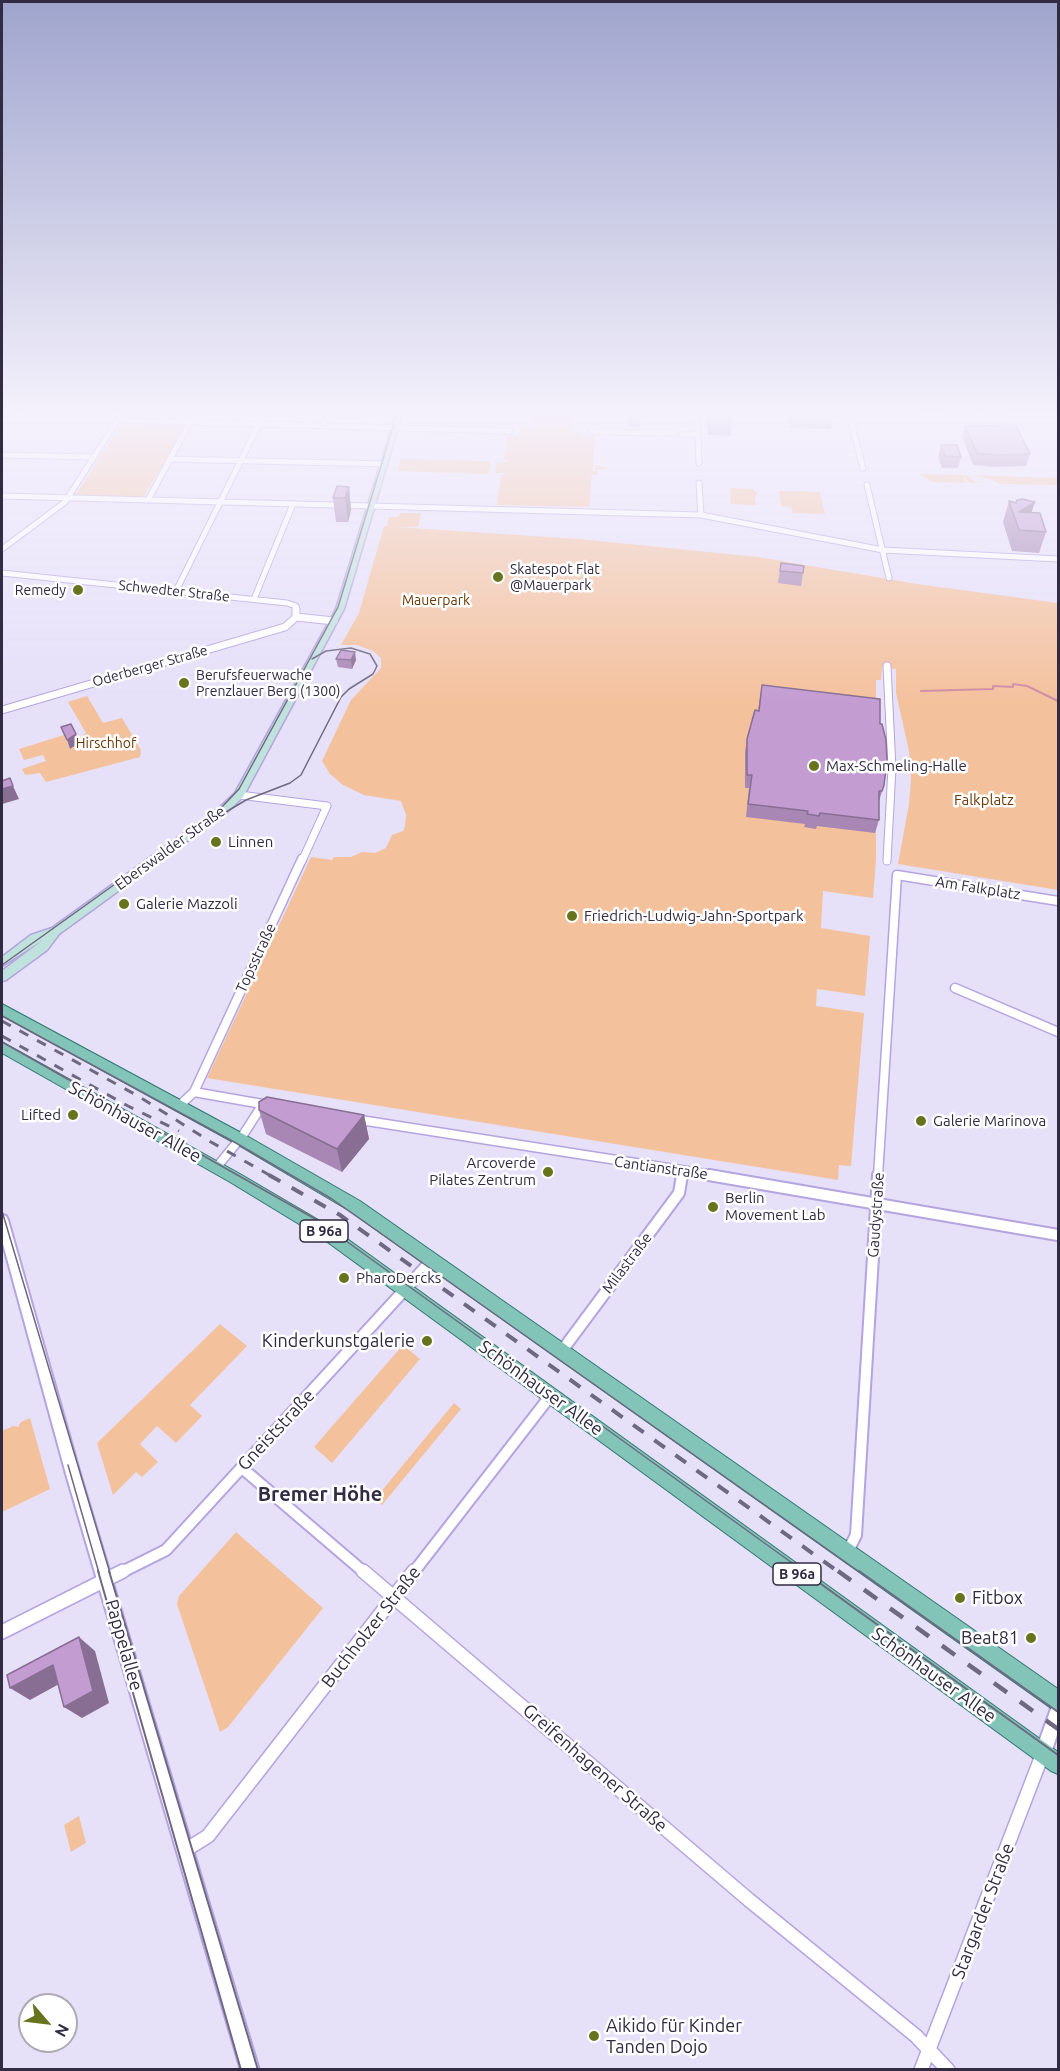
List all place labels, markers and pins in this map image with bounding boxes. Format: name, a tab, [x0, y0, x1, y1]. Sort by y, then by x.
place label: Skatespot Flat @Mauerpark	[510, 561, 600, 594]
marker: Skatespot Flat @Mauerpark	[491, 570, 505, 584]
place label: Remedy	[15, 582, 66, 598]
marker: Remedy	[71, 583, 85, 597]
place label: Berufsfeuerwache Prenzlauer Berg (1300)	[196, 667, 341, 700]
marker: Berufsfeuerwache Prenzlauer Berg (1300)	[177, 676, 191, 690]
place label: Max-Schmeling-Halle	[826, 757, 967, 775]
marker: Max-Schmeling-Halle	[807, 759, 821, 773]
place label: Linnen	[228, 833, 273, 851]
marker: Linnen	[209, 835, 223, 849]
place label: Galerie Mazzoli	[136, 895, 238, 913]
marker: Galerie Mazzoli	[117, 897, 131, 911]
place label: Friedrich-Ludwig-Jahn-Sportpark	[584, 907, 803, 925]
marker: Friedrich-Ludwig-Jahn-Sportpark	[565, 909, 579, 923]
place label: Lifted	[21, 1106, 61, 1124]
marker: Lifted	[66, 1108, 80, 1122]
place label: Galerie Marinova	[933, 1112, 1046, 1130]
marker: Galerie Marinova	[914, 1114, 928, 1128]
place label: Arcoverde Pilates Zentrum	[429, 1154, 536, 1189]
marker: Arcoverde Pilates Zentrum	[541, 1165, 555, 1179]
place label: Berlin Movement Lab	[725, 1189, 826, 1224]
marker: Berlin Movement Lab	[706, 1200, 720, 1214]
place label: PharoDercks	[356, 1269, 441, 1287]
marker: PharoDercks	[337, 1271, 351, 1285]
place label: Kinderkunstgalerie	[262, 1330, 415, 1352]
marker: Kinderkunstgalerie	[420, 1334, 434, 1348]
place label: Fitbox	[972, 1587, 1023, 1609]
marker: Fitbox	[953, 1591, 967, 1605]
place label: Beat81	[961, 1627, 1019, 1649]
marker: Beat81	[1024, 1631, 1038, 1645]
place label: Aikido für Kinder Tanden Dojo	[606, 2015, 742, 2058]
marker: Aikido für Kinder Tanden Dojo	[587, 2029, 601, 2043]

